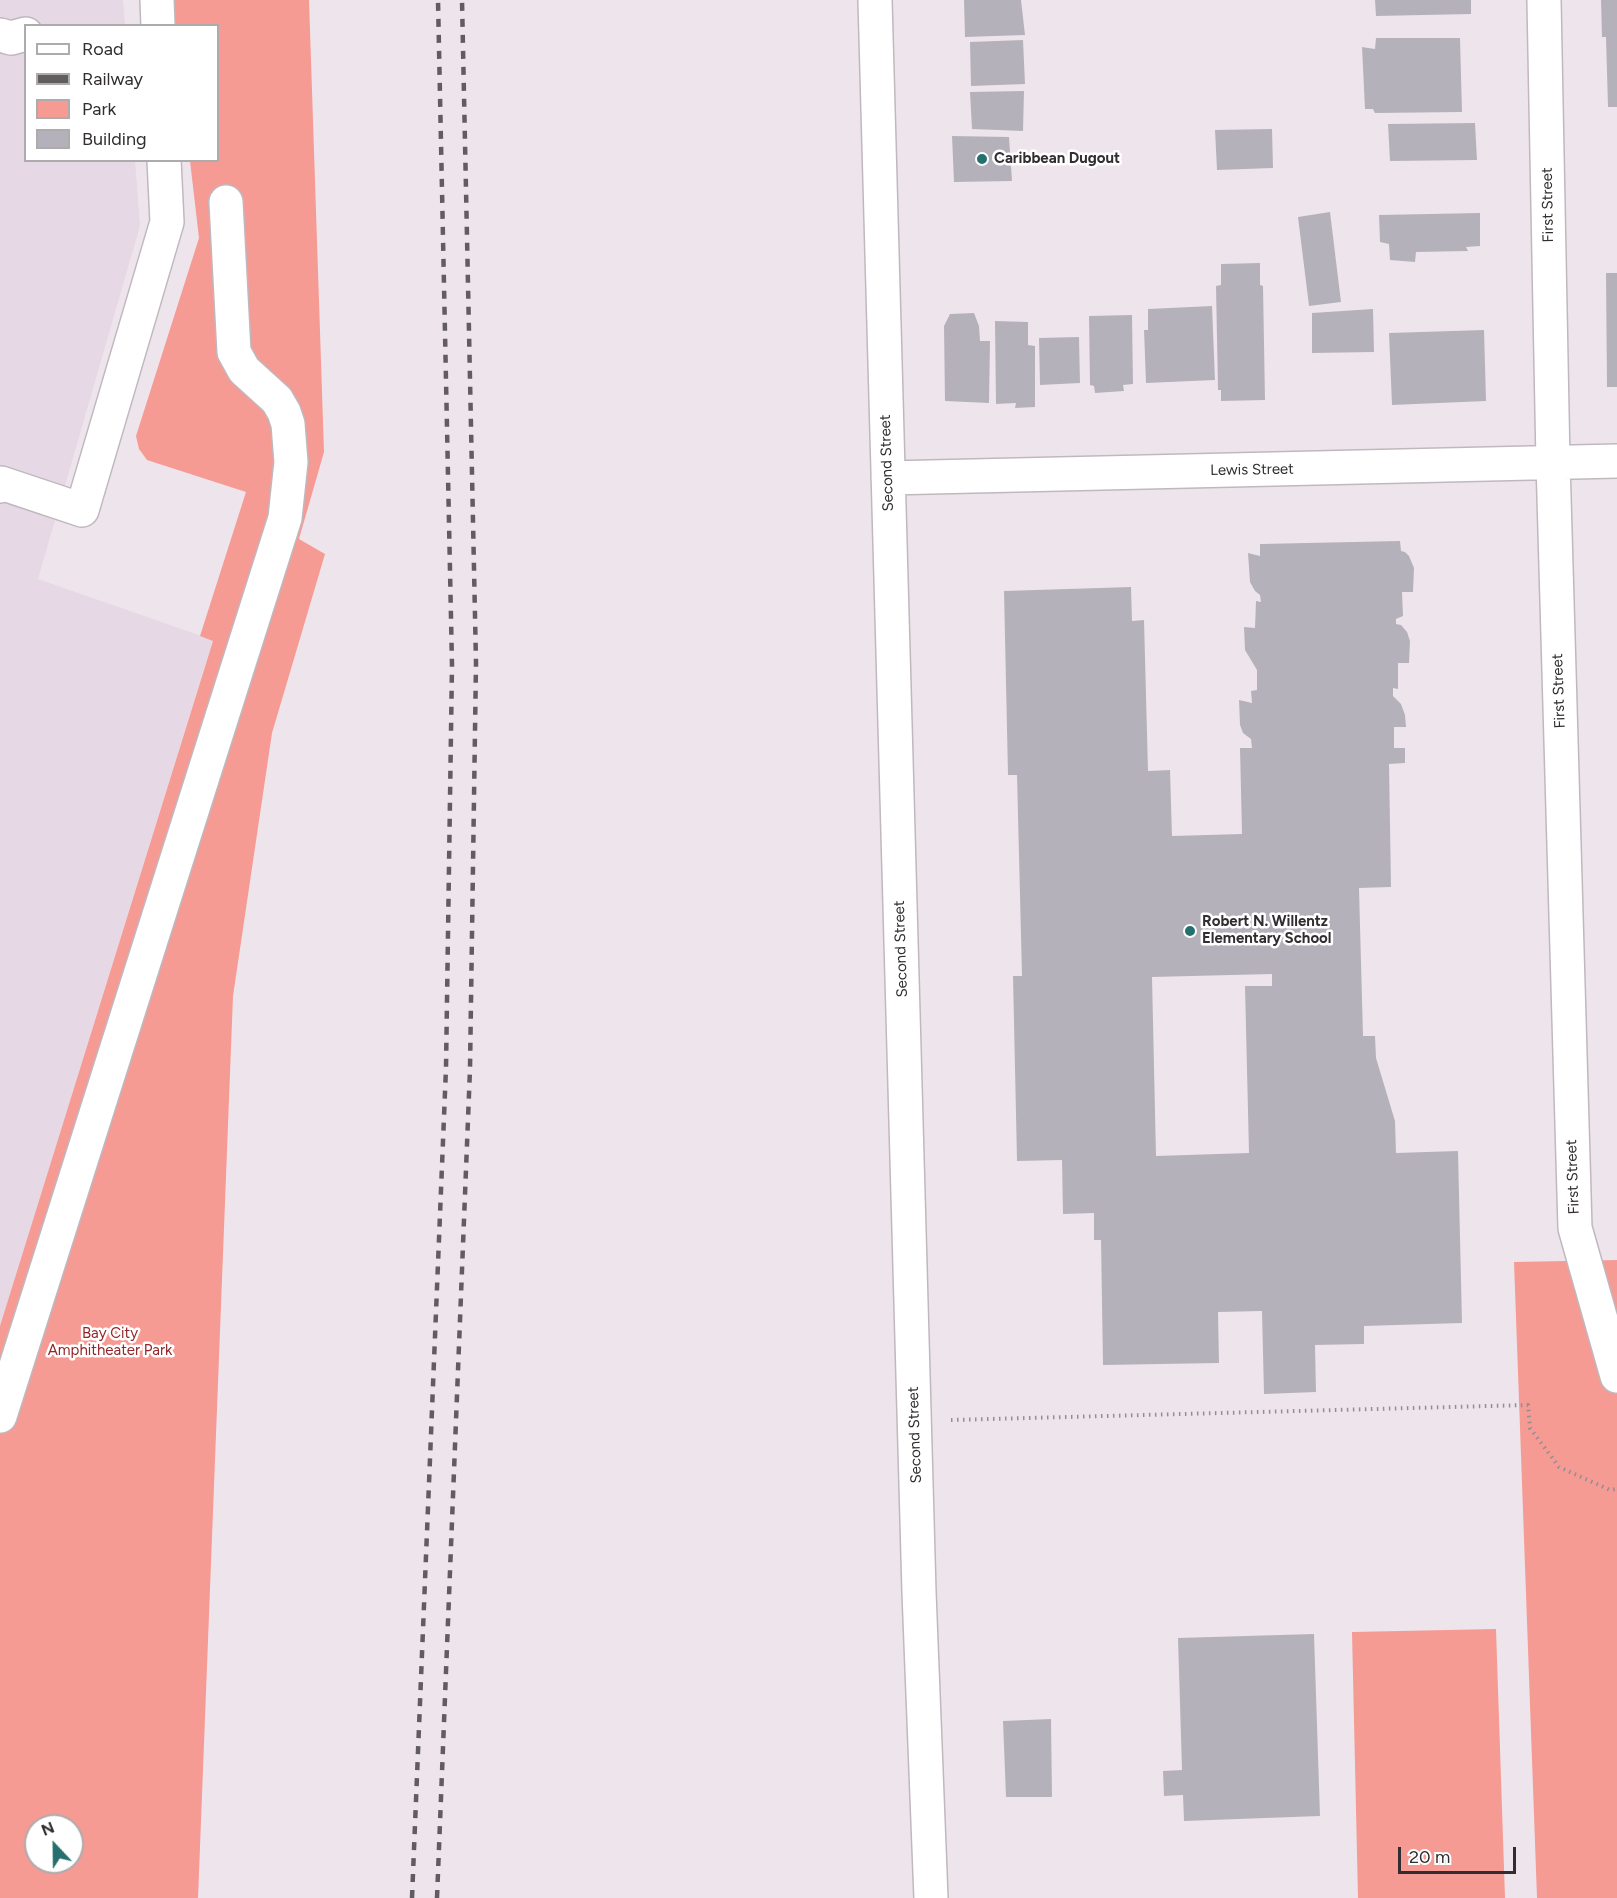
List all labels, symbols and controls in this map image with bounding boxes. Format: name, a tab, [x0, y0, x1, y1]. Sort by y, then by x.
legend	[24, 24, 219, 162]
text: Road	[82, 38, 123, 60]
text: Railway	[82, 68, 143, 90]
text: Park	[82, 98, 116, 120]
text: Building	[82, 128, 147, 150]
place label: Caribbean Dugout	[994, 150, 1120, 168]
marker: Caribbean Dugout	[975, 152, 989, 166]
street label: First Street	[1538, 167, 1558, 243]
street label: Second Street	[876, 414, 898, 512]
street label: Lewis Street	[1210, 460, 1294, 480]
street label: First Street	[1549, 653, 1569, 729]
street label: Second Street	[890, 900, 912, 998]
place label: Robert N. Willentz Elementary School	[1202, 913, 1331, 948]
marker: Robert N. Willentz Elementary School	[1183, 924, 1197, 938]
street label: First Street	[1563, 1139, 1583, 1215]
park label: Bay City Amphitheater Park	[48, 1325, 172, 1360]
street label: Second Street	[904, 1386, 926, 1484]
north arrow	[24, 1814, 84, 1874]
text: N	[39, 1818, 57, 1840]
scale bar	[1401, 1835, 1520, 1873]
text: 20 m	[1409, 1846, 1450, 1868]

